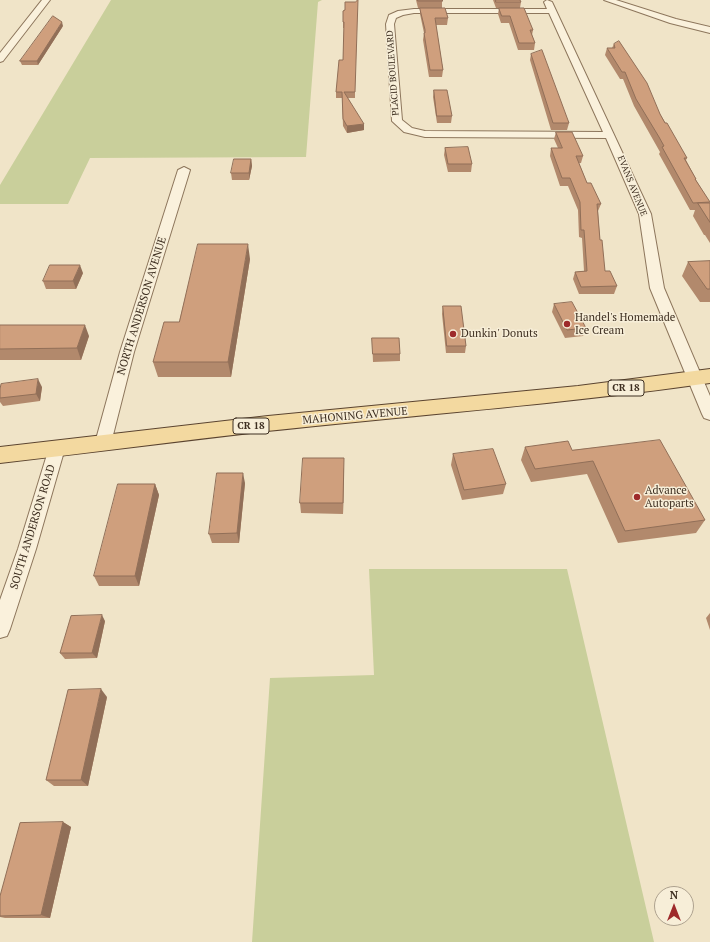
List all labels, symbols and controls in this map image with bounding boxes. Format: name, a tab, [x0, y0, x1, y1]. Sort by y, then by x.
street label: PLACID BOULEVARD	[385, 30, 401, 116]
street label: EVANS AVENUE	[615, 154, 649, 218]
street label: NORTH ANDERSON AVENUE	[115, 235, 169, 377]
place label: Handel's Homemade Ice Cream	[575, 311, 675, 337]
marker: Handel's Homemade Ice Cream	[562, 319, 572, 329]
place label: Dunkin' Donuts	[461, 327, 538, 341]
marker: Dunkin' Donuts	[448, 329, 458, 339]
road number: CR 18	[608, 380, 644, 396]
street label: MAHONING AVENUE	[302, 405, 408, 427]
road number: CR 18	[233, 418, 269, 434]
street label: SOUTH ANDERSON ROAD	[8, 463, 58, 591]
place label: Advance Autoparts	[645, 484, 694, 510]
marker: Advance Autoparts	[632, 492, 642, 502]
north arrow	[654, 886, 694, 926]
text: N	[670, 888, 678, 902]

